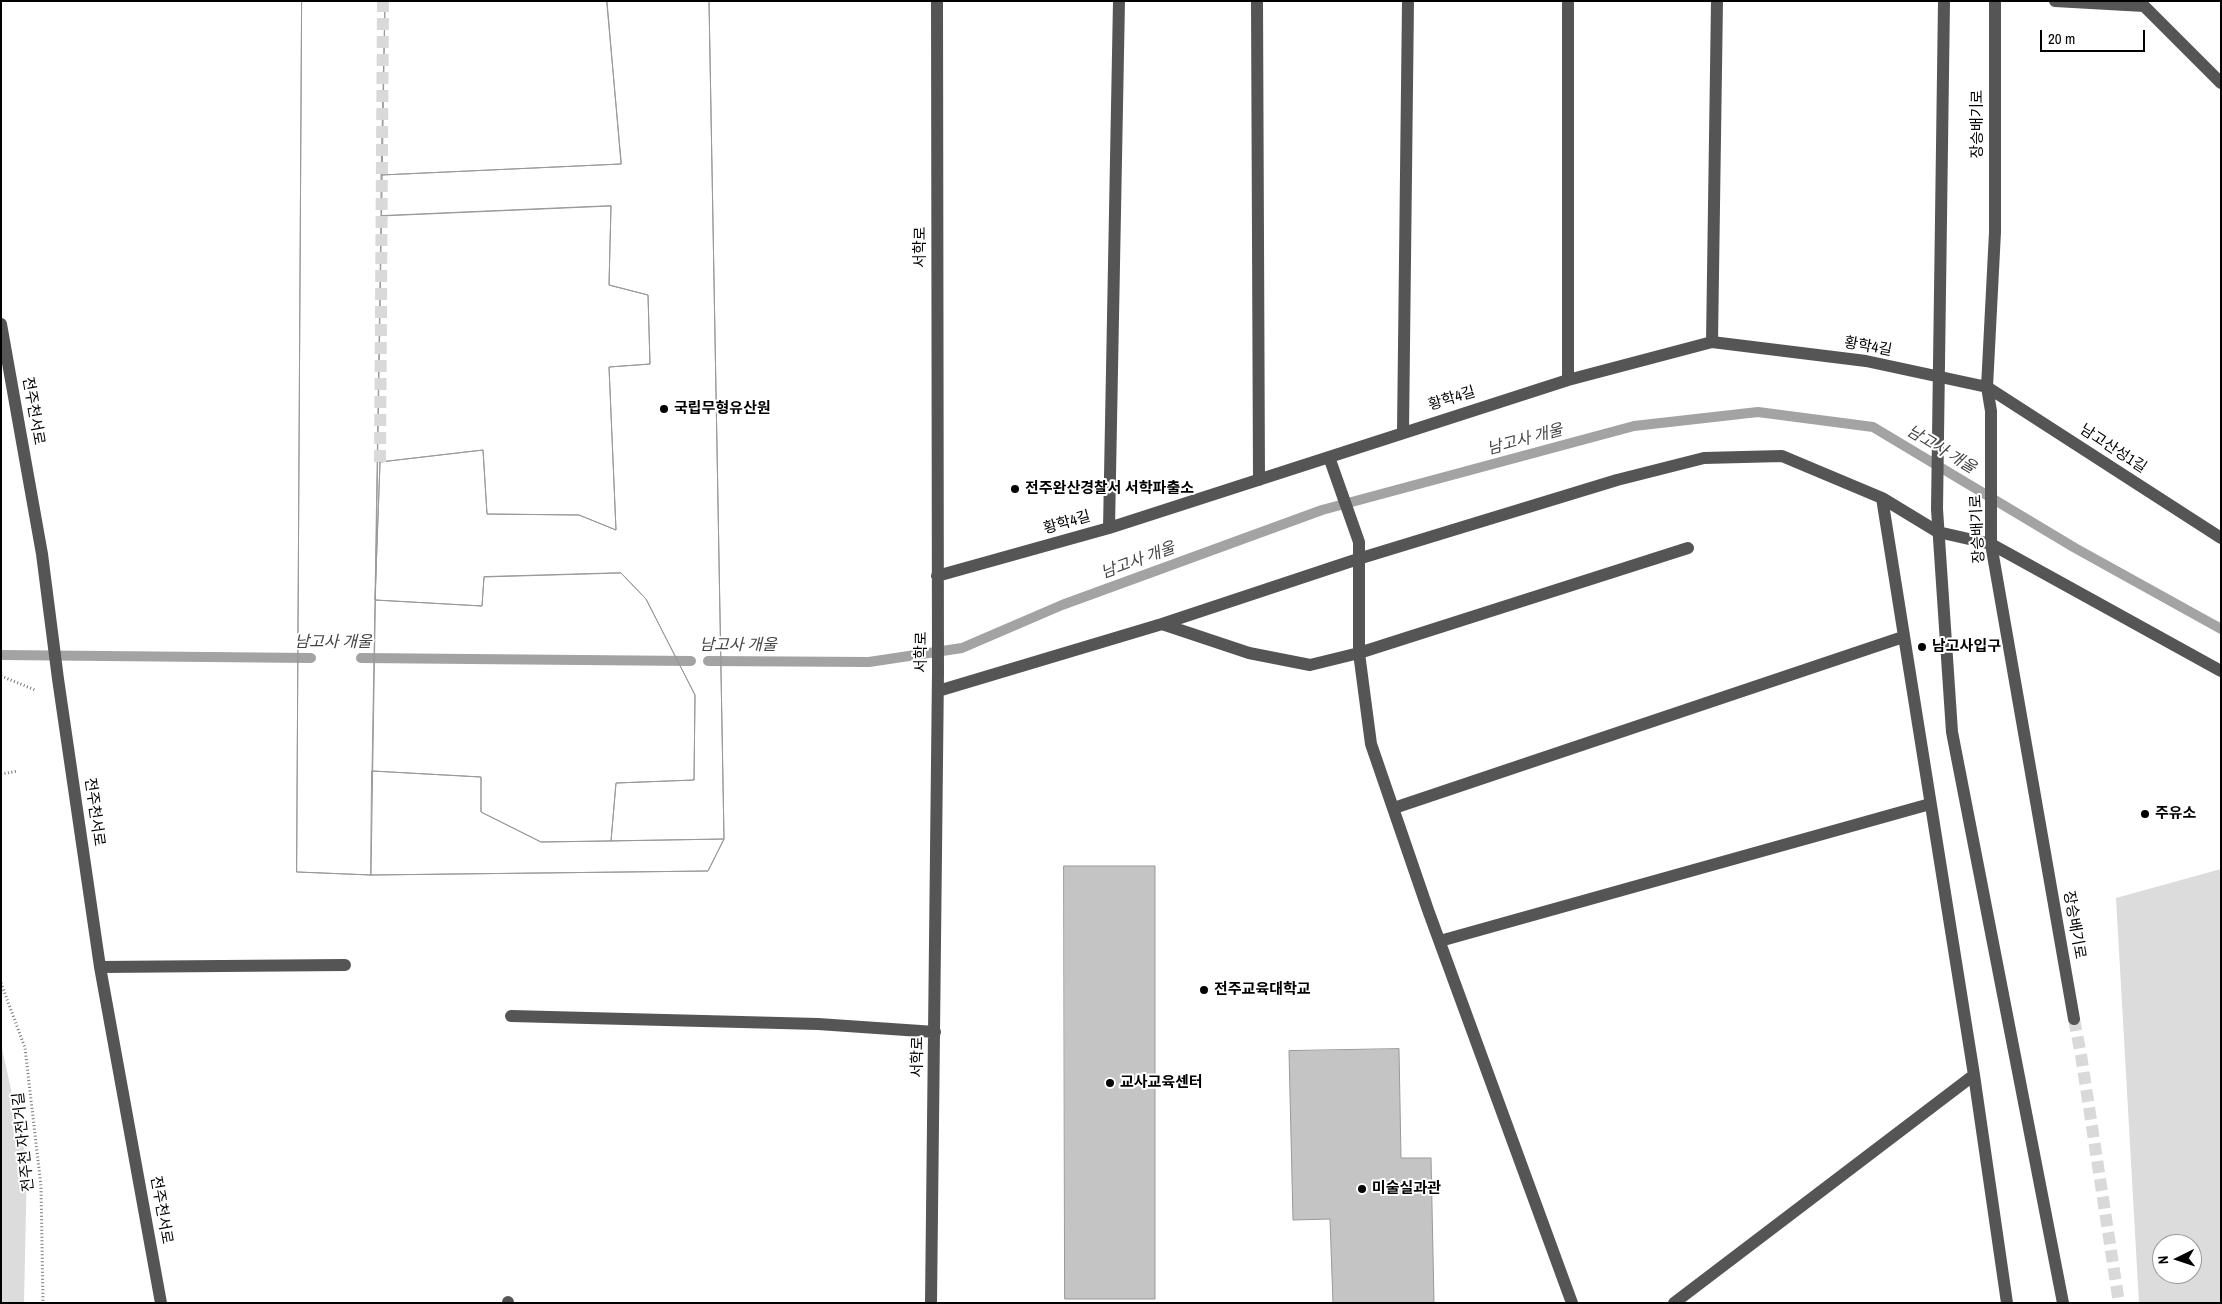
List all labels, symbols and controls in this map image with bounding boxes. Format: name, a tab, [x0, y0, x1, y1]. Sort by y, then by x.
scale bar	[2042, 20, 2147, 52]
text: 20 m	[2048, 28, 2075, 49]
street label: 장승배기로	[1969, 90, 1987, 158]
street label: 서학로	[912, 226, 930, 268]
street label: 황학4길	[1843, 334, 1893, 360]
street label: 전주천서로	[18, 375, 48, 447]
street label: 황학4길	[1426, 383, 1478, 415]
place label: 국립무형유산원	[674, 400, 771, 418]
marker: 국립무형유산원	[658, 403, 670, 415]
water label: 남고사 개울	[1485, 421, 1565, 459]
street label: 남고산성1길	[2076, 421, 2150, 477]
water label: 남고사 개울	[1903, 422, 1979, 478]
place label: 전주완산경찰서 서학파출소	[1025, 480, 1194, 498]
marker: 전주완산경찰서 서학파출소	[1009, 483, 1021, 495]
street label: 장승배기로	[1967, 494, 1989, 564]
street label: 황학4길	[1041, 508, 1093, 538]
water label: 남고사 개울	[1098, 539, 1178, 583]
street label: 서학로	[913, 631, 931, 673]
water label: 남고사 개울	[294, 633, 372, 653]
water label: 남고사 개울	[699, 636, 777, 656]
place label: 남고사입구	[1932, 638, 2001, 656]
marker: 남고사입구	[1916, 641, 1928, 653]
street label: 전주천서로	[80, 777, 108, 847]
place label: 주유소	[2155, 805, 2196, 823]
marker: 주유소	[2139, 808, 2151, 820]
street label: 장승배기로	[2059, 889, 2089, 961]
place label: 전주교육대학교	[1214, 981, 1311, 999]
marker: 전주교육대학교	[1198, 984, 1210, 996]
street label: 서학로	[909, 1036, 927, 1078]
place label: 교사교육센터	[1120, 1074, 1203, 1092]
marker: 교사교육센터	[1104, 1077, 1116, 1089]
street label: 전주천 자전거길	[10, 1091, 38, 1193]
street label: 전주천서로	[146, 1174, 176, 1246]
place label: 미술실과관	[1372, 1180, 1441, 1198]
marker: 미술실과관	[1356, 1183, 1368, 1195]
north arrow	[2152, 1234, 2202, 1284]
text: N	[2154, 1255, 2172, 1265]

